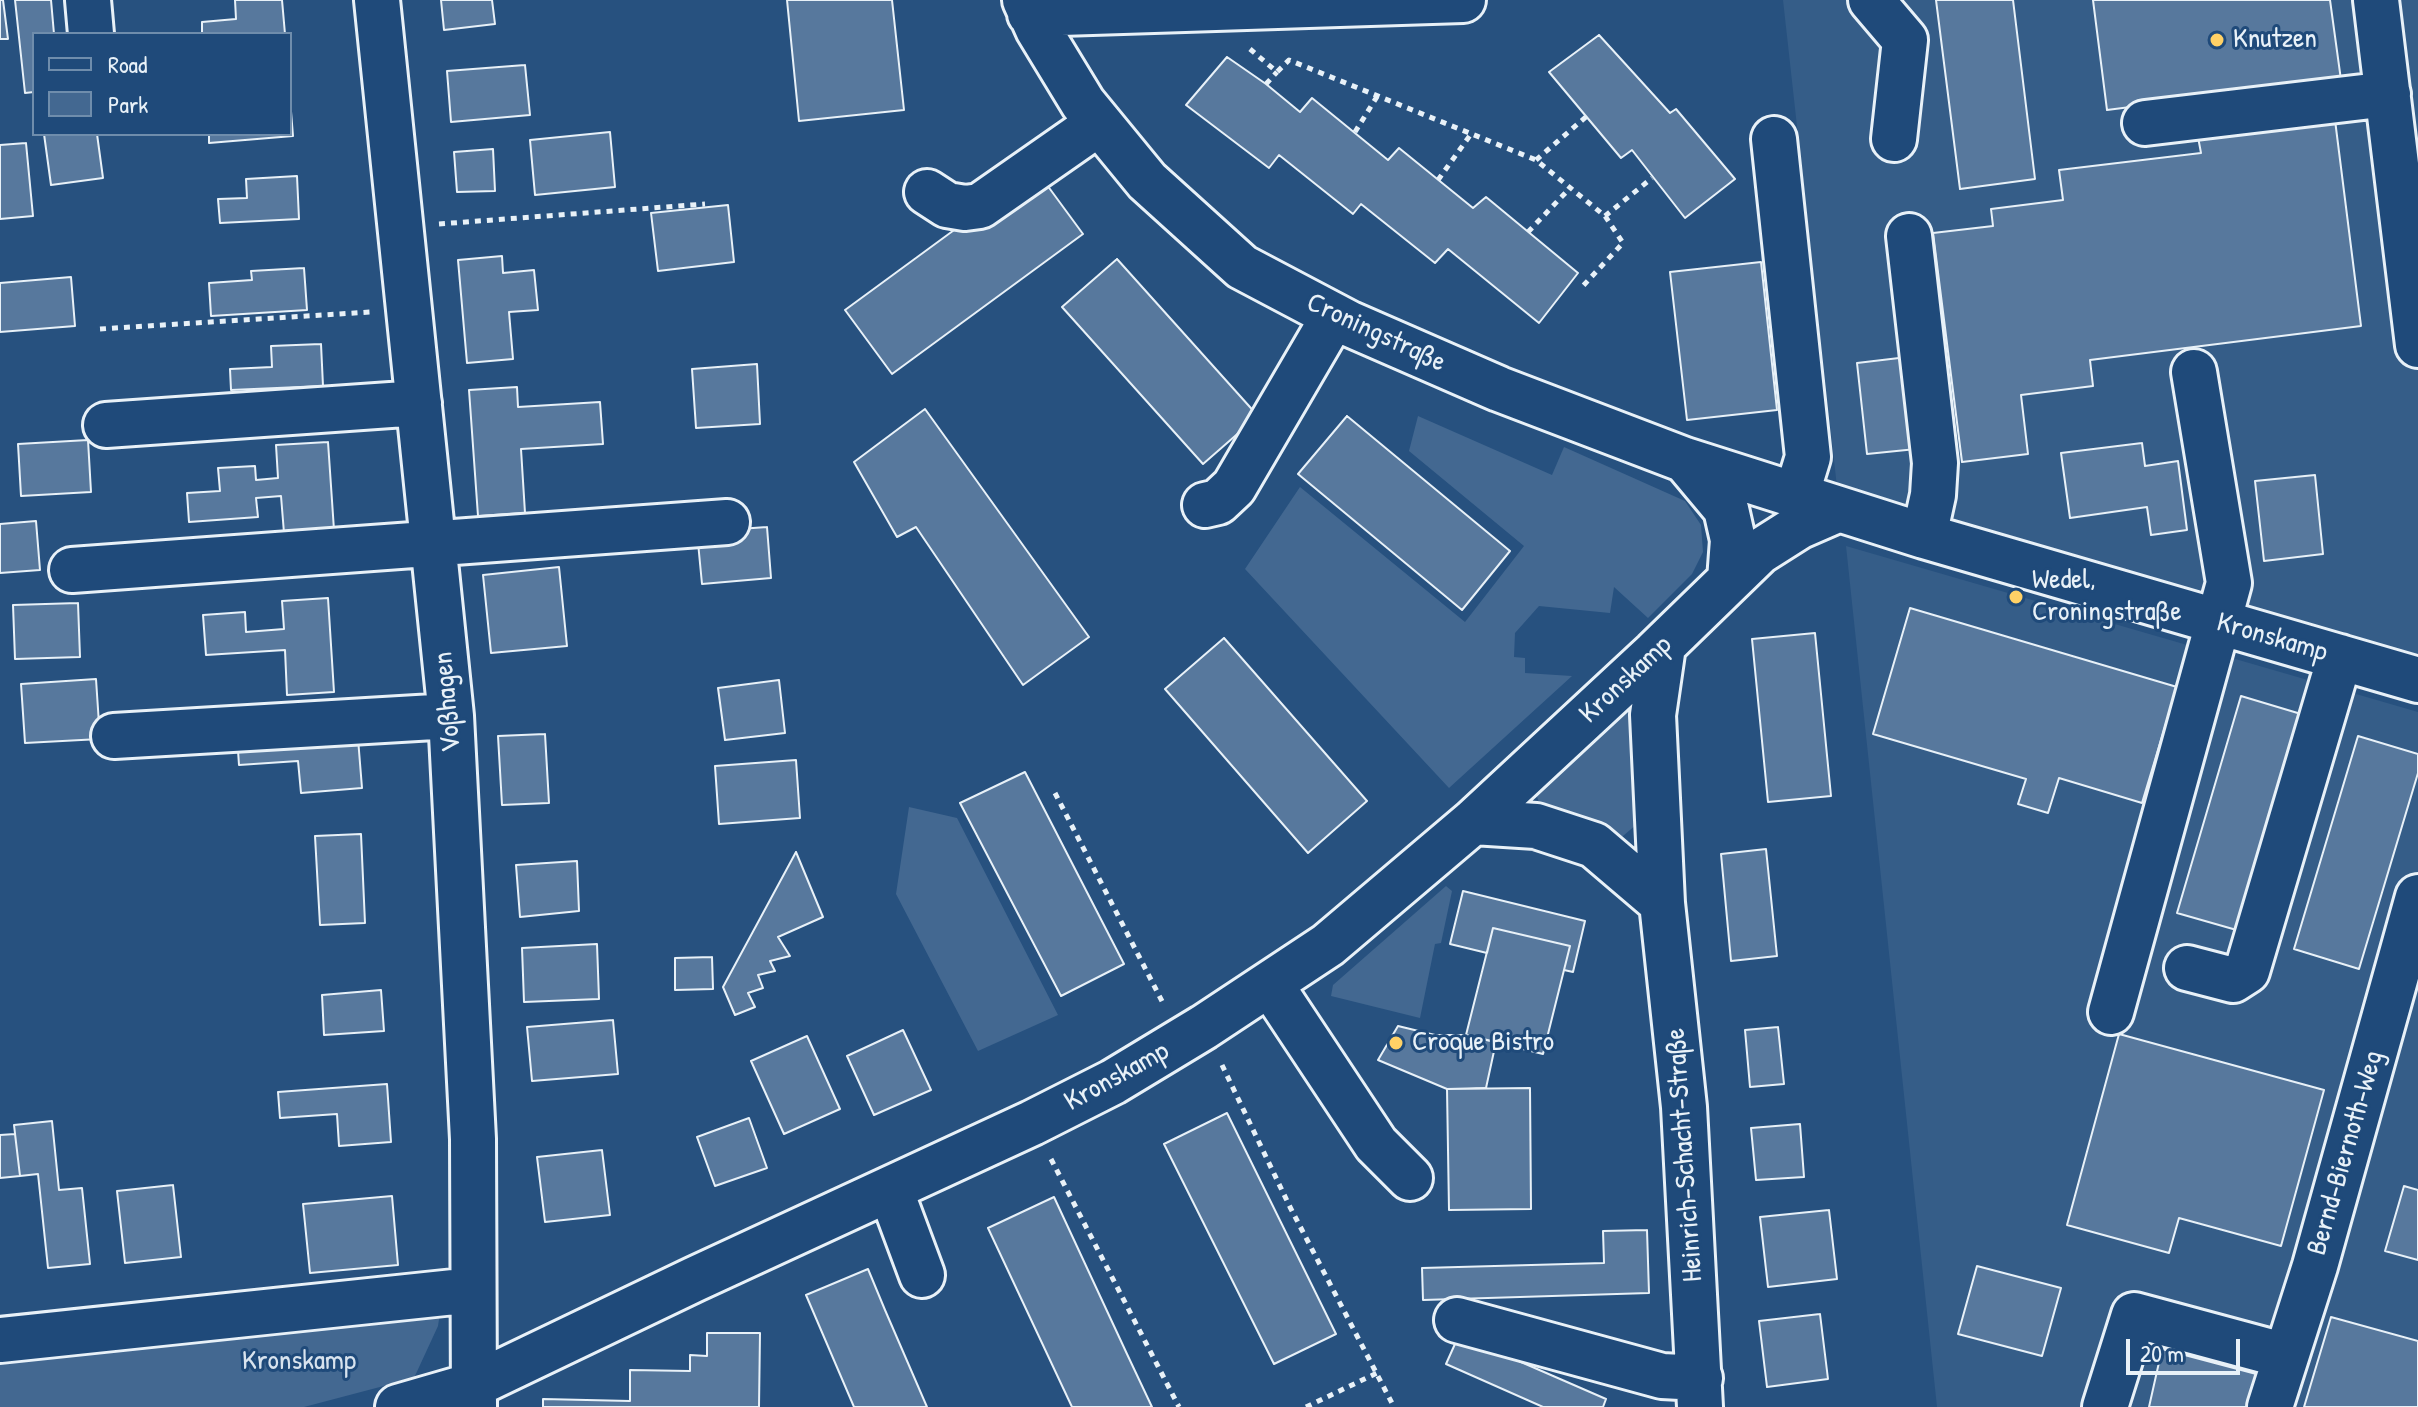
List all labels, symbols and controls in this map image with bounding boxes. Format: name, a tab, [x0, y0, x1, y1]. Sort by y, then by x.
place label: Knutzen	[2233, 23, 2317, 57]
marker: Knutzen	[2208, 31, 2226, 49]
legend	[32, 32, 292, 136]
text: Road	[108, 48, 147, 80]
text: Park	[108, 88, 148, 120]
street label: Croningstraße	[1301, 286, 1451, 380]
place label: Wedel, Croningstraße	[2032, 564, 2182, 630]
marker: Wedel, Croningstraße	[2007, 588, 2025, 606]
street label: Kronskamp	[2213, 606, 2331, 670]
street label: Kronskamp	[1573, 629, 1679, 731]
street label: Voßhagen	[427, 650, 469, 754]
place label: Croque Bistro	[1412, 1026, 1554, 1060]
street label: Heinrich-Schacht-Straße	[1659, 1027, 1711, 1283]
marker: Croque Bistro	[1387, 1034, 1405, 1052]
street label: Kronskamp	[1059, 1035, 1175, 1119]
street label: Bernd-Biernoth-Weg	[2301, 1047, 2391, 1259]
scale bar	[2130, 1323, 2244, 1373]
text: 20 m	[2140, 1337, 2184, 1369]
park label: Kronskamp	[242, 1345, 356, 1379]

